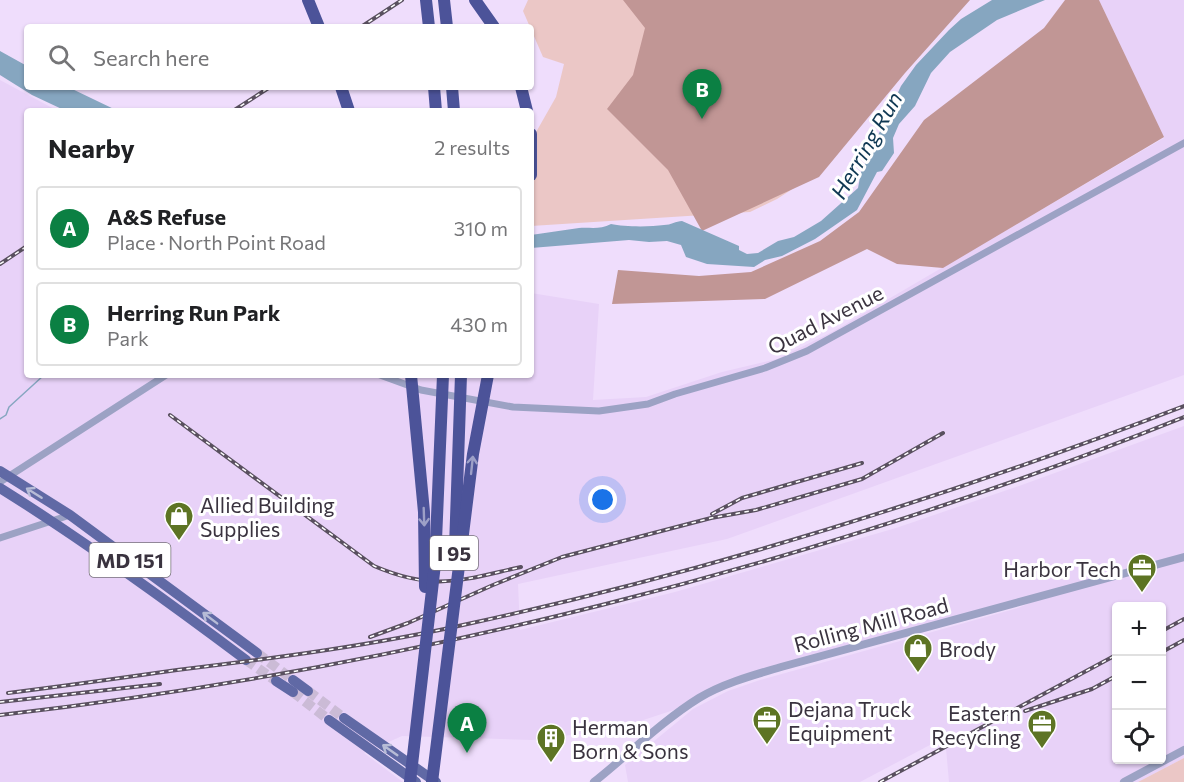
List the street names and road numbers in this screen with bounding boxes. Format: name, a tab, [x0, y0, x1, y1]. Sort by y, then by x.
street label: Quad Avenue	[763, 279, 887, 359]
road number: I 95	[430, 536, 478, 570]
road number: MD 151	[90, 543, 170, 577]
street label: Rolling Mill Road	[791, 591, 951, 657]

